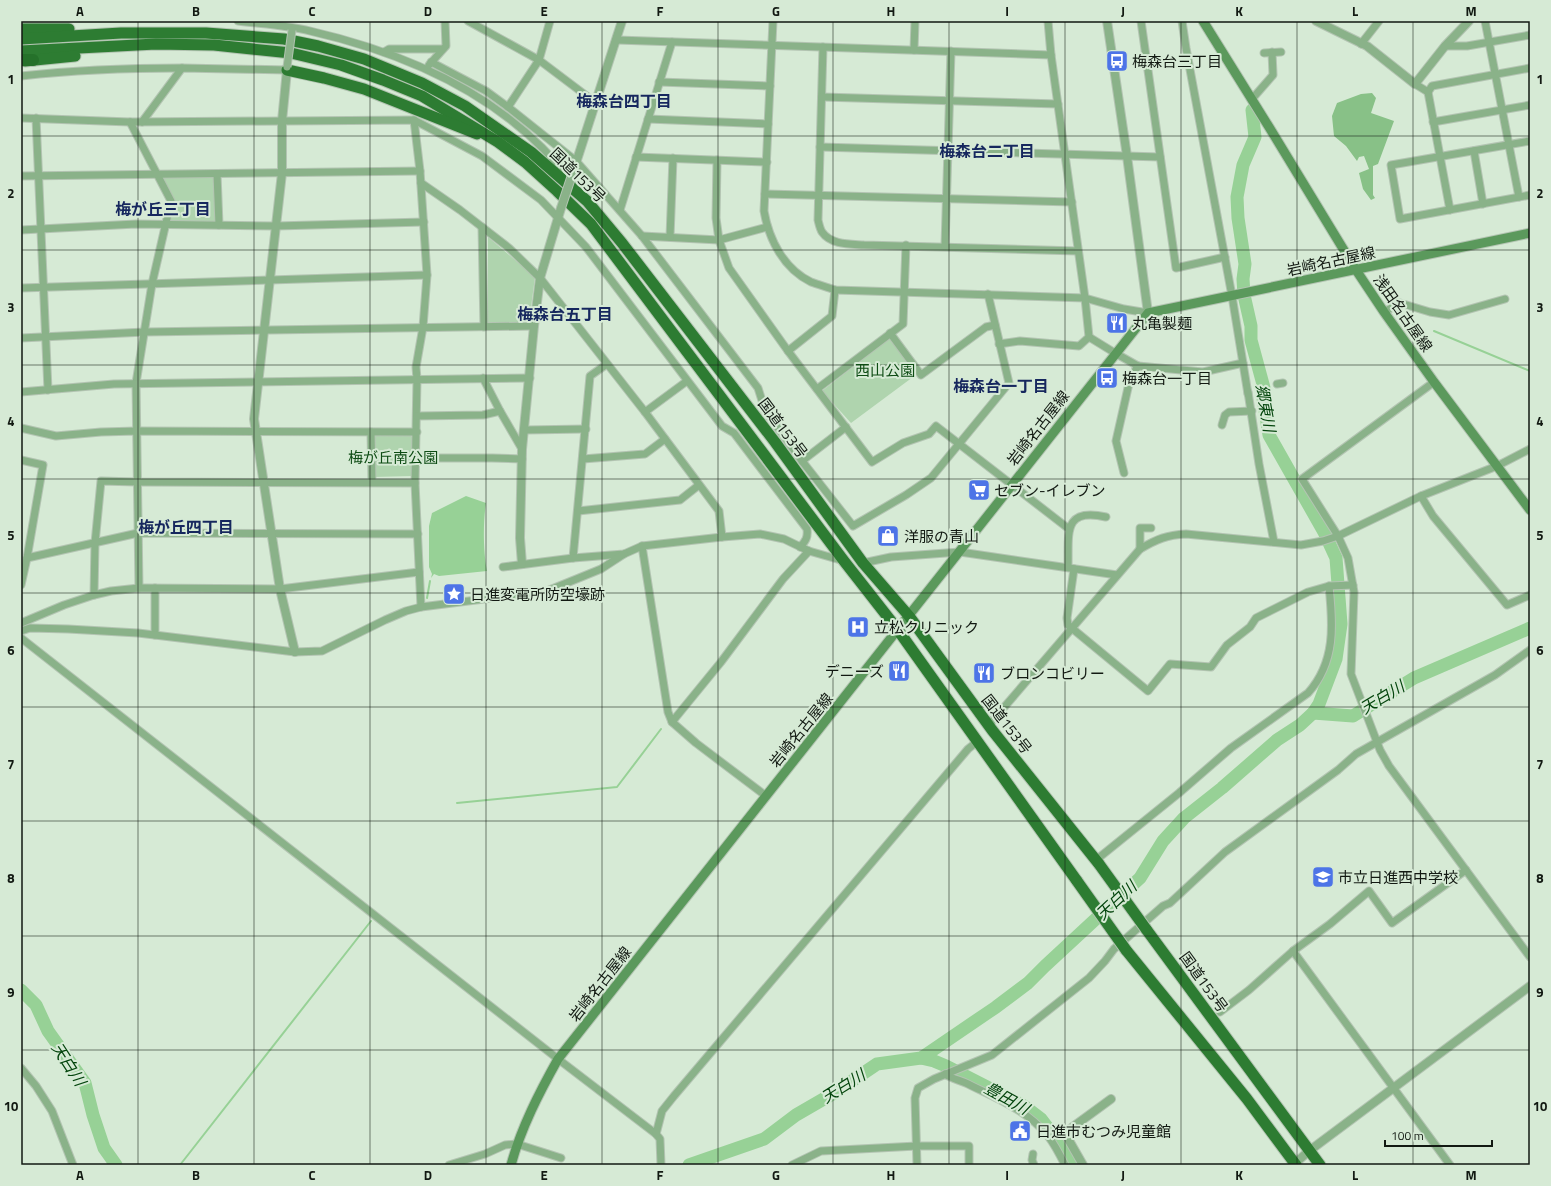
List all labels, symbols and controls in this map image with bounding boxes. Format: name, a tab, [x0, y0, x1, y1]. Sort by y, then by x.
text: A	[76, 1, 84, 21]
text: B	[192, 1, 200, 21]
text: C	[308, 1, 316, 21]
text: D	[424, 1, 432, 21]
text: E	[540, 1, 548, 21]
text: F	[657, 1, 664, 21]
text: G	[772, 1, 780, 21]
text: H	[887, 1, 895, 21]
text: I	[1005, 1, 1009, 21]
text: J	[1121, 1, 1125, 21]
text: K	[1235, 1, 1243, 21]
text: L	[1352, 1, 1358, 21]
text: M	[1465, 1, 1477, 21]
bus stop icon: 梅森台三丁目	[1104, 48, 1130, 74]
place label: 梅森台三丁目	[1132, 50, 1222, 73]
text: 1	[7, 69, 15, 89]
text: 1	[1536, 69, 1544, 89]
district label: 梅森台四丁目	[576, 89, 672, 113]
district label: 梅森台二丁目	[939, 139, 1035, 163]
street label: 国道153号	[545, 142, 611, 208]
text: 2	[7, 183, 15, 203]
text: 2	[1536, 183, 1544, 203]
district label: 梅が丘三丁目	[115, 197, 211, 221]
street label: 岩崎名古屋線	[1285, 240, 1377, 282]
street label: 浅田名古屋線	[1368, 270, 1438, 356]
text: 3	[7, 297, 15, 317]
text: 3	[1536, 297, 1544, 317]
district label: 梅森台五丁目	[517, 302, 613, 326]
restaurant icon: 丸亀製麺	[1104, 310, 1130, 336]
place label: 丸亀製麺	[1132, 312, 1192, 335]
park label: 西山公園	[855, 359, 915, 382]
bus stop icon: 梅森台一丁目	[1094, 365, 1120, 391]
place label: 梅森台一丁目	[1122, 367, 1212, 390]
district label: 梅森台一丁目	[953, 374, 1049, 398]
water label: 郷東川	[1250, 382, 1282, 436]
street label: 岩崎名古屋線	[1001, 385, 1075, 471]
street label: 国道153号	[753, 393, 813, 463]
text: 4	[7, 411, 15, 431]
text: 4	[1536, 411, 1544, 431]
park label: 梅が丘南公園	[348, 446, 438, 469]
supermarket icon: セブン-イレブン	[966, 477, 992, 503]
place label: セブン-イレブン	[994, 479, 1106, 502]
district label: 梅が丘四丁目	[138, 515, 234, 539]
shop icon: 洋服の青山	[875, 523, 901, 549]
text: 5	[7, 525, 15, 545]
place label: 洋服の青山	[904, 525, 979, 548]
text: 5	[1536, 525, 1544, 545]
place icon: 日進変電所防空壕跡	[441, 581, 467, 607]
place label: 日進変電所防空壕跡	[470, 583, 605, 606]
hospital icon: 立松クリニック	[845, 614, 871, 640]
place label: 立松クリニック	[874, 616, 979, 639]
text: 6	[7, 640, 15, 660]
text: 6	[1536, 640, 1544, 660]
restaurant icon: デニーズ	[886, 658, 912, 684]
place label: デニーズ	[825, 660, 884, 683]
restaurant icon: ブロンコビリー	[971, 660, 997, 686]
place label: ブロンコビリー	[1000, 662, 1105, 685]
water label: 天白川	[1355, 673, 1410, 720]
street label: 岩崎名古屋線	[764, 688, 838, 772]
street label: 国道153号	[976, 689, 1038, 759]
text: 7	[7, 754, 15, 774]
text: 7	[1536, 754, 1544, 774]
school or university icon: 市立日進西中学校	[1310, 864, 1336, 890]
place label: 市立日進西中学校	[1338, 866, 1458, 889]
text: 8	[7, 868, 15, 888]
text: 8	[1536, 868, 1544, 888]
water label: 天白川	[1090, 873, 1143, 925]
street label: 岩崎名古屋線	[563, 941, 637, 1027]
street label: 国道153号	[1174, 947, 1234, 1017]
text: 9	[7, 982, 15, 1002]
text: 9	[1536, 982, 1544, 1002]
water label: 天白川	[46, 1037, 93, 1092]
water label: 天白川	[816, 1062, 871, 1109]
water label: 豊田川	[980, 1076, 1036, 1121]
text: 10	[4, 1096, 18, 1116]
text: 10	[1533, 1096, 1547, 1116]
public building icon: 日進市むつみ児童館	[1007, 1118, 1033, 1144]
place label: 日進市むつみ児童館	[1036, 1120, 1171, 1143]
scale bar	[1385, 1122, 1492, 1148]
text: 100 m	[1391, 1126, 1424, 1145]
text: A	[76, 1165, 84, 1185]
text: B	[192, 1165, 200, 1185]
text: C	[308, 1165, 316, 1185]
text: D	[424, 1165, 432, 1185]
text: E	[540, 1165, 548, 1185]
text: F	[657, 1165, 664, 1185]
text: G	[772, 1165, 780, 1185]
text: H	[887, 1165, 895, 1185]
text: I	[1005, 1165, 1009, 1185]
text: J	[1121, 1165, 1125, 1185]
text: K	[1235, 1165, 1243, 1185]
text: L	[1352, 1165, 1358, 1185]
text: M	[1465, 1165, 1477, 1185]

